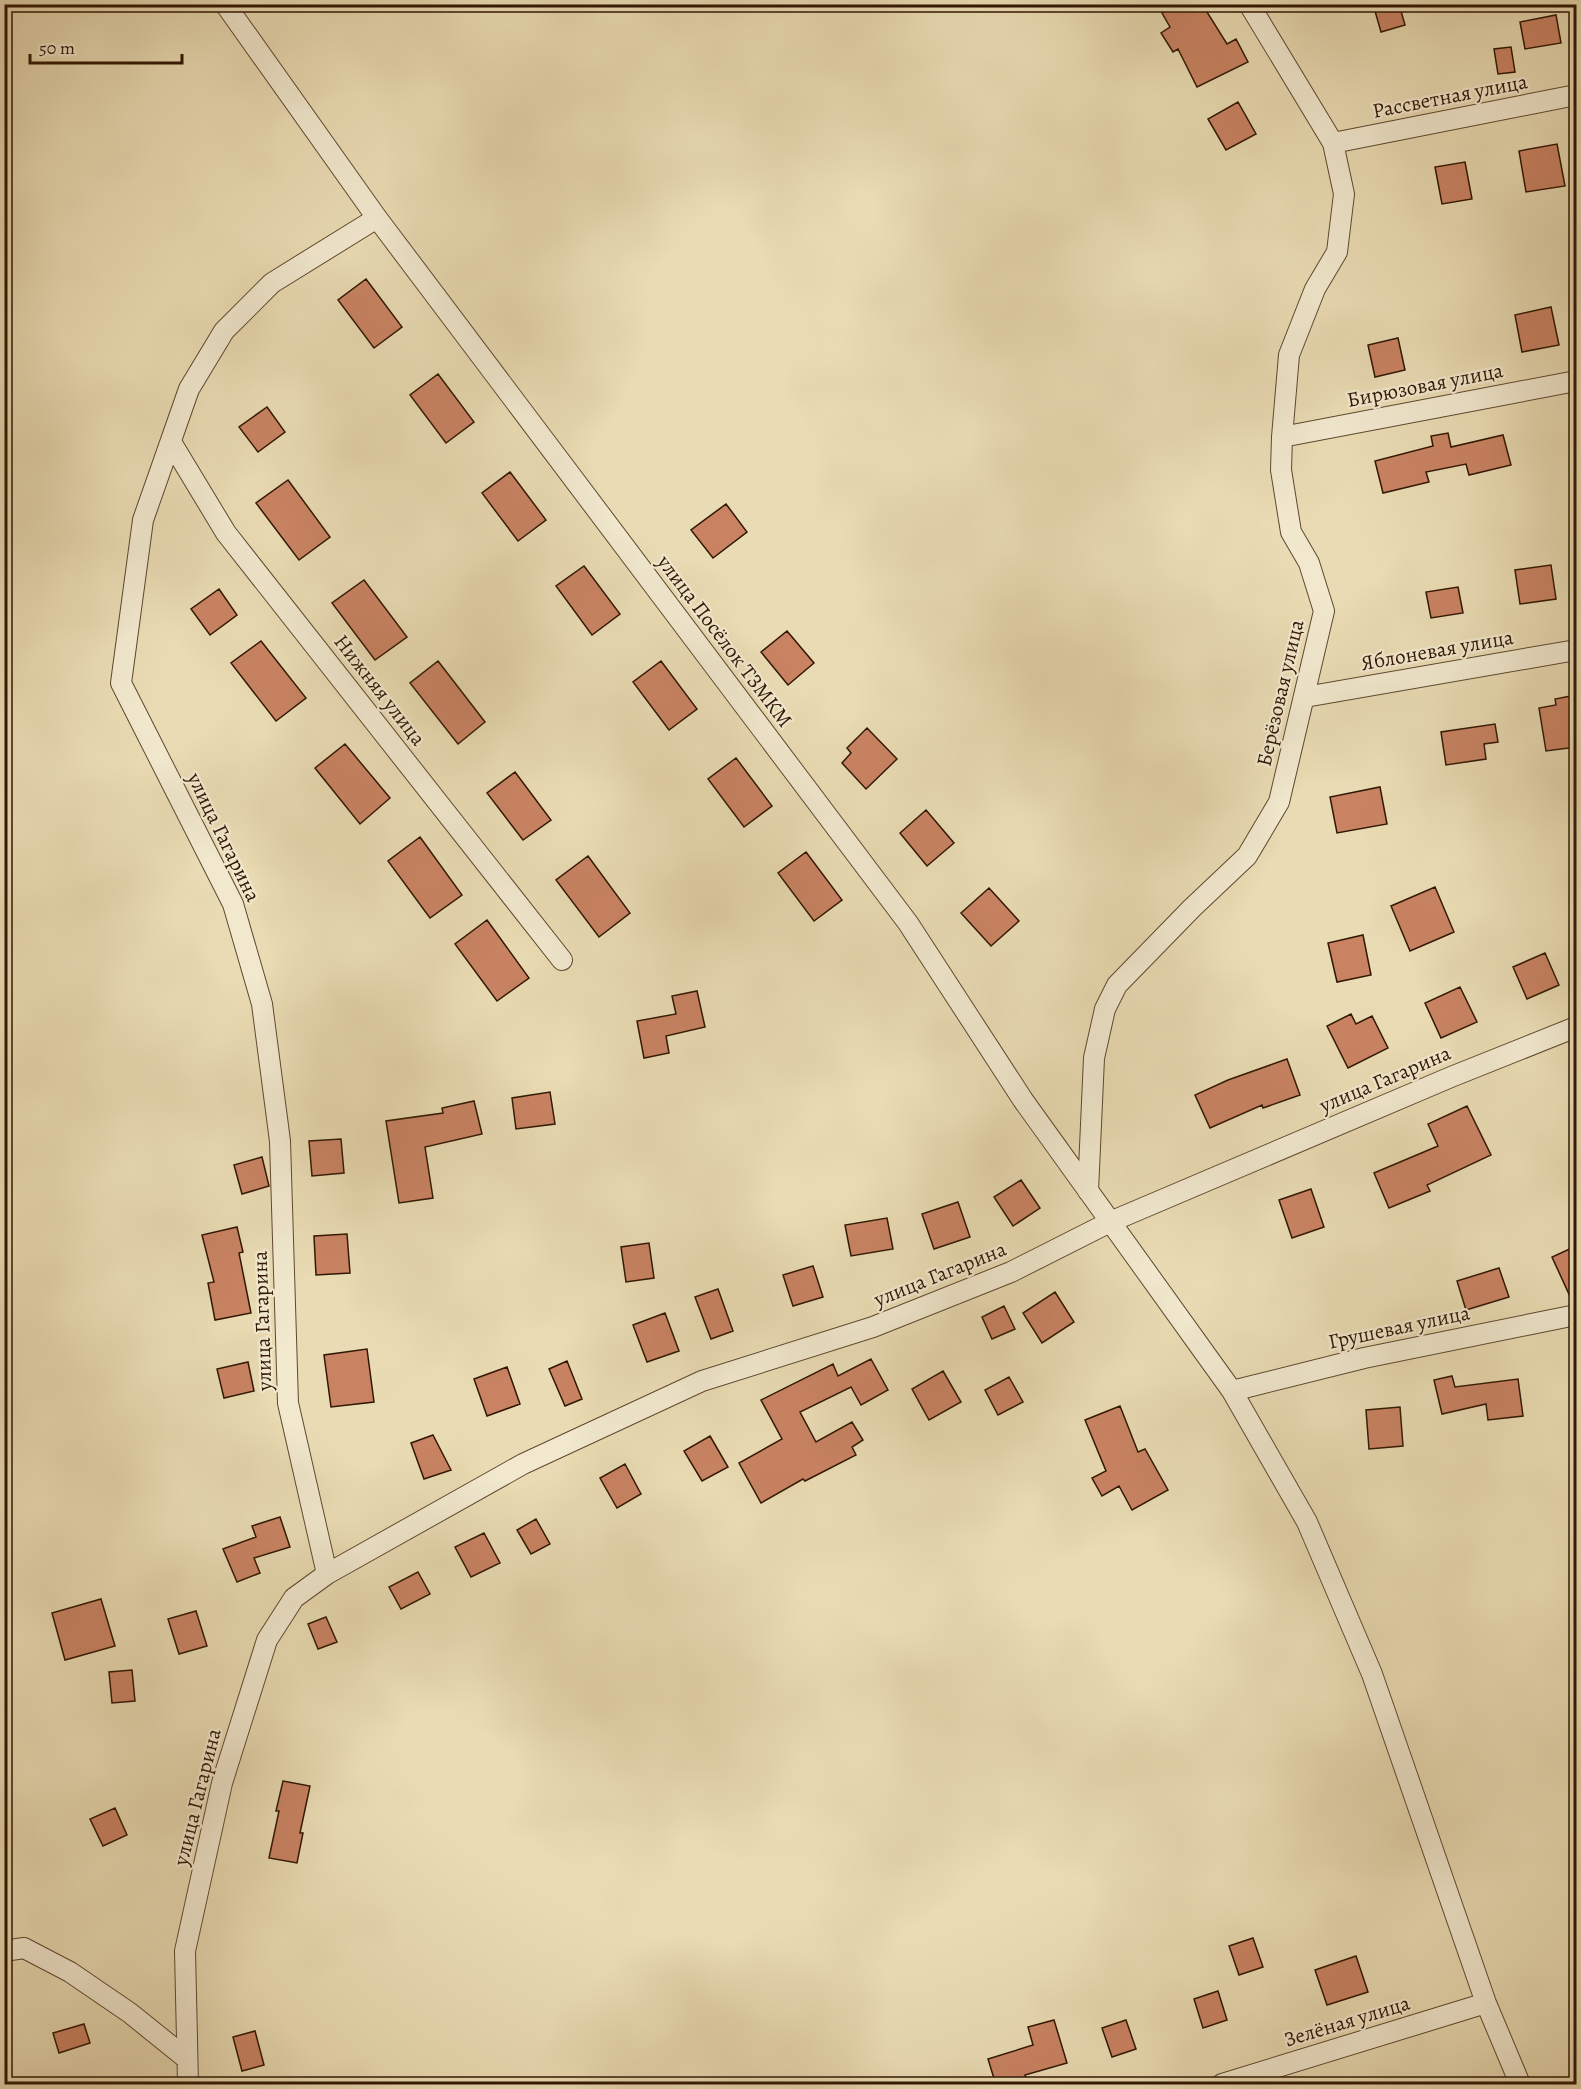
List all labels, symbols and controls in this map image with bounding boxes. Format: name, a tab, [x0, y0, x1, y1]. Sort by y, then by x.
scale bar	[30, 27, 182, 65]
text: 50 m	[39, 36, 75, 60]
street label: Рассветная улица	[1370, 67, 1530, 125]
street label: Бирюзовая улица	[1345, 356, 1506, 414]
street label: улица Посёлок ТЗМКМ	[650, 548, 799, 733]
street label: Берёзовая улица	[1249, 617, 1311, 769]
street label: Яблоневая улица	[1359, 623, 1516, 677]
street label: Нижняя улица	[328, 629, 432, 752]
street label: улица Гагарина	[180, 767, 267, 906]
street label: улица Гагарина	[1314, 1039, 1455, 1120]
street label: улица Гагарина	[869, 1235, 1011, 1314]
street label: улица Гагарина	[246, 1250, 278, 1393]
street label: Грушевая улица	[1326, 1298, 1473, 1356]
street label: улица Гагарина	[166, 1725, 228, 1869]
street label: Зелёная улица	[1281, 1988, 1414, 2053]

